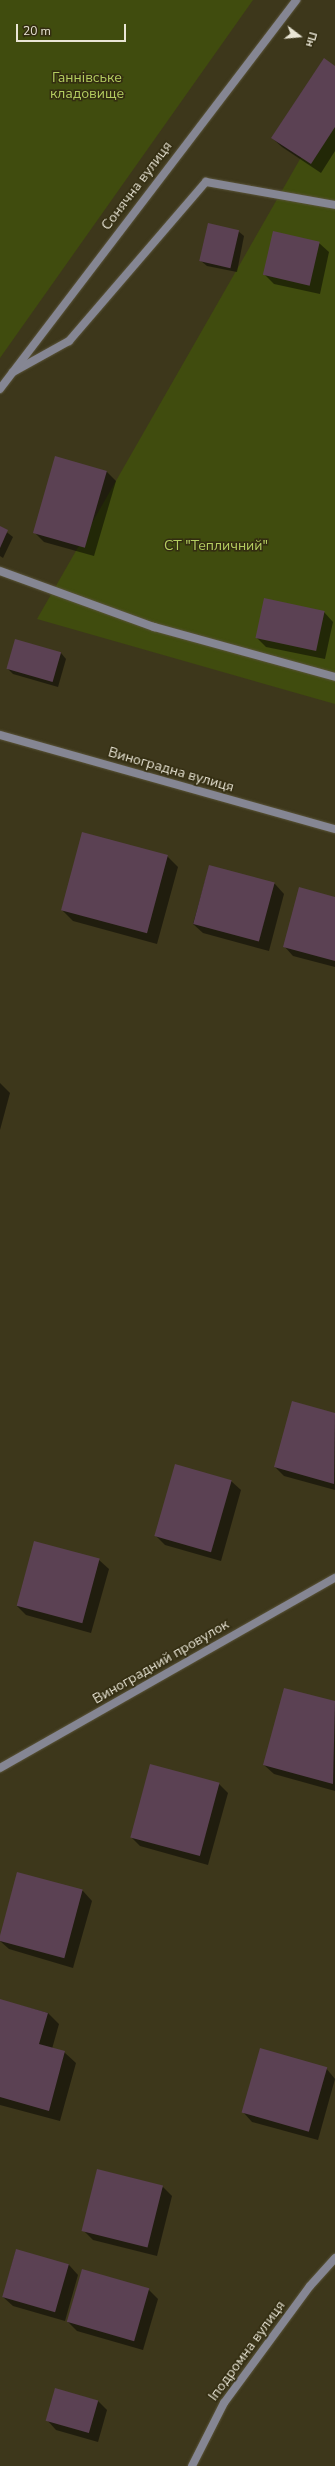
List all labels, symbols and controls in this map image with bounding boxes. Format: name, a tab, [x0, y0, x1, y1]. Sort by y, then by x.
scale bar	[18, 16, 128, 42]
north arrow	[279, 16, 319, 56]
text: 20 m	[23, 23, 51, 39]
text: Пн	[302, 30, 320, 49]
park label: Ганнівське кладовище	[50, 70, 124, 102]
street label: Сонячна вулиця	[98, 138, 176, 234]
park label: СТ "Тепличний"	[164, 538, 268, 554]
street label: Виноградна вулиця	[106, 744, 236, 796]
street label: Виноградний провулок	[90, 1616, 232, 1708]
street label: Іподромна вулиця	[205, 2298, 289, 2404]

